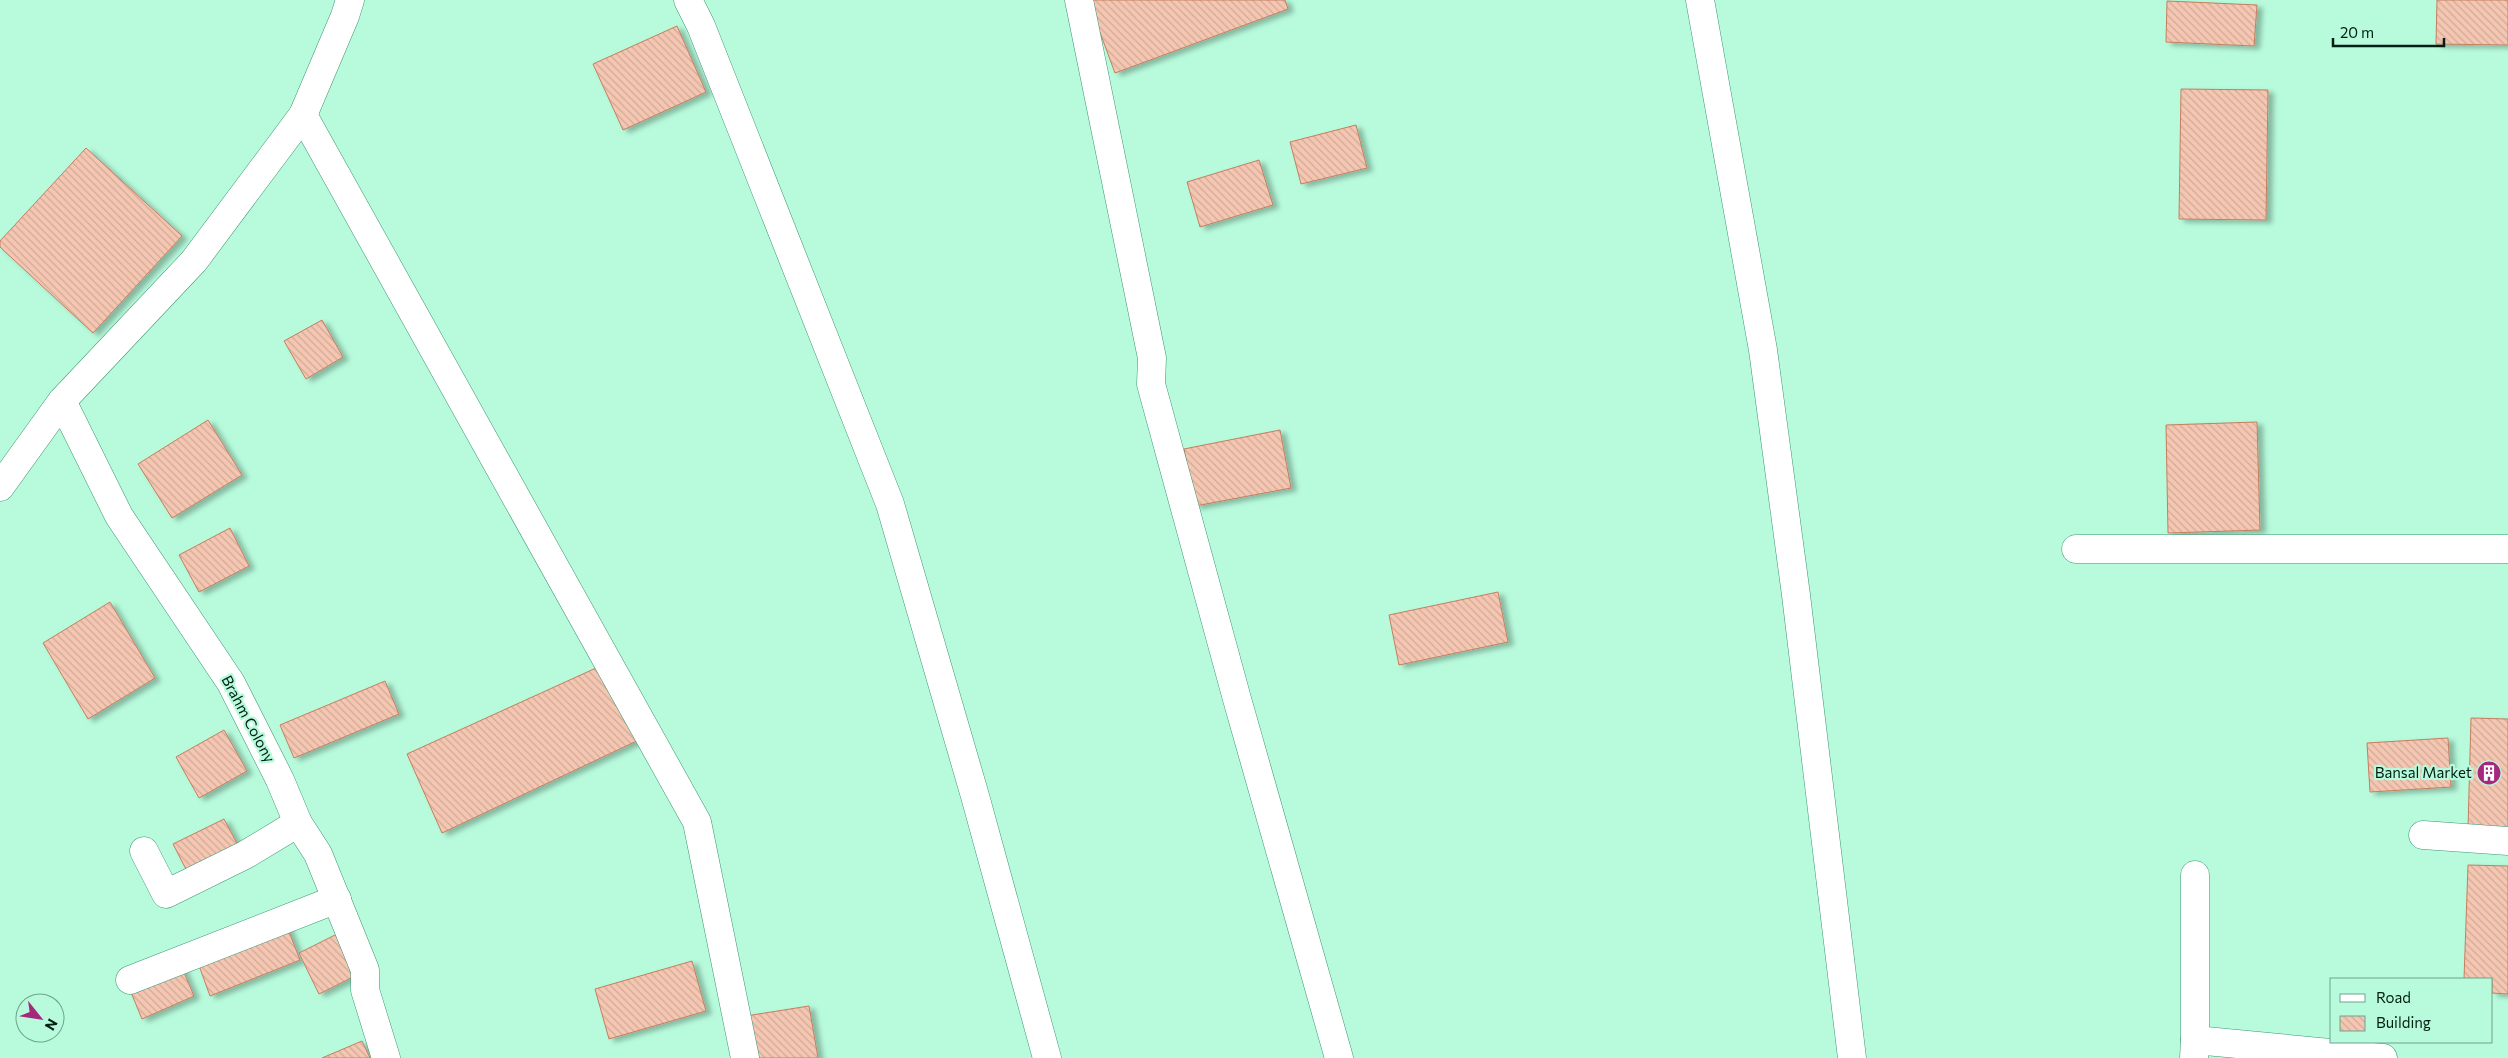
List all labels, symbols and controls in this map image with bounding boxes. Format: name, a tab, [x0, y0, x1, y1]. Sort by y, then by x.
scale bar	[2333, 15, 2444, 47]
text: 20 m	[2340, 23, 2374, 41]
street label: Brahm Colony	[218, 672, 280, 765]
building icon: Bansal Market	[2476, 760, 2502, 786]
place label: Bansal Market	[2375, 763, 2472, 781]
legend	[2330, 978, 2493, 1043]
text: Road	[2376, 988, 2411, 1006]
north arrow	[15, 993, 65, 1043]
text: Building	[2376, 1013, 2431, 1031]
text: N	[42, 1016, 62, 1034]

